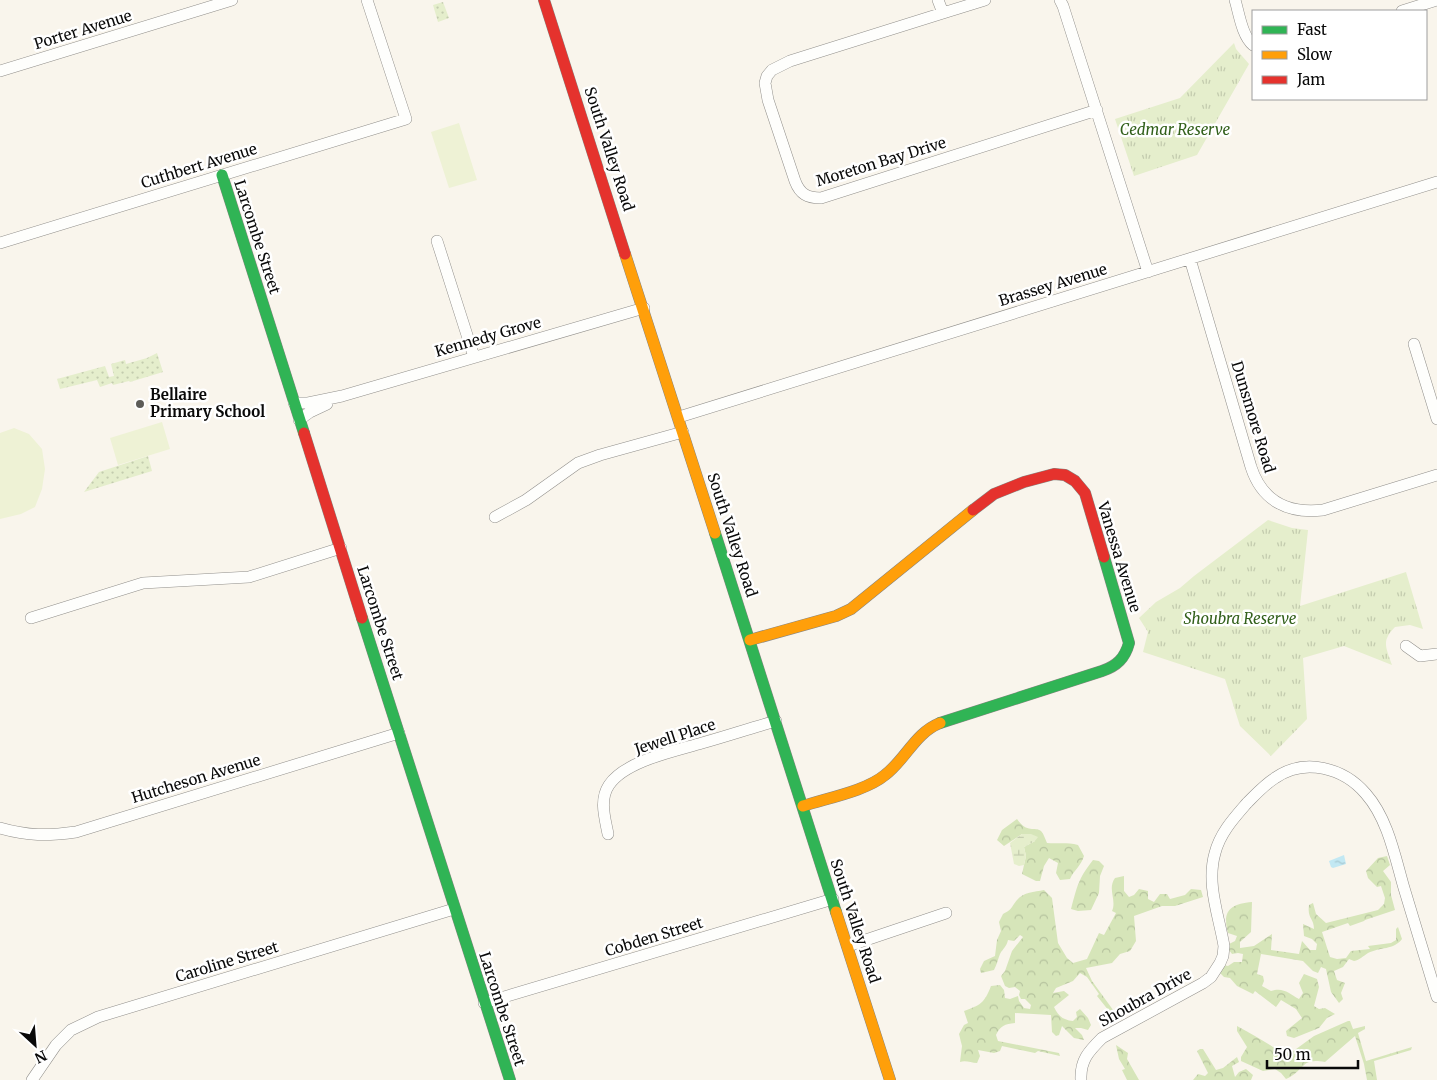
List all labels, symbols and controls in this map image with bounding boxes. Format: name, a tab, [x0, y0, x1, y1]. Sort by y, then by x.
street label: Porter Avenue	[32, 6, 134, 53]
legend	[1252, 10, 1427, 100]
text: Fast	[1297, 20, 1327, 39]
text: Slow	[1297, 45, 1332, 64]
text: Jam	[1296, 70, 1325, 89]
street label: South Valley Road	[580, 84, 639, 213]
park label: Cedmar Reserve	[1120, 120, 1231, 139]
street label: Moreton Bay Drive	[814, 133, 948, 190]
street label: Cuthbert Avenue	[139, 139, 259, 192]
street label: Larcombe Street	[230, 177, 285, 296]
street label: Brassey Avenue	[996, 259, 1109, 310]
street label: Kennedy Grove	[433, 312, 543, 361]
street label: Dunsmore Road	[1227, 359, 1279, 475]
place label: Bellaire Primary School	[150, 385, 265, 421]
marker: Bellaire Primary School	[134, 398, 146, 410]
street label: South Valley Road	[703, 470, 762, 599]
street label: Vanessa Avenue	[1093, 498, 1145, 614]
street label: Larcombe Street	[353, 563, 408, 682]
park label: Shoubra Reserve	[1184, 609, 1297, 628]
street label: Jewell Place	[631, 714, 718, 759]
street label: Hutcheson Avenue	[129, 750, 263, 807]
street label: South Valley Road	[826, 856, 885, 985]
street label: Cobden Street	[603, 913, 705, 960]
street label: Caroline Street	[173, 937, 281, 986]
street label: Larcombe Street	[475, 949, 530, 1068]
street label: Shoubra Drive	[1095, 964, 1194, 1031]
north arrow	[10, 1020, 60, 1070]
scale bar	[1267, 1038, 1358, 1070]
text: 50 m	[1274, 1045, 1311, 1064]
text: N	[32, 1046, 50, 1067]

